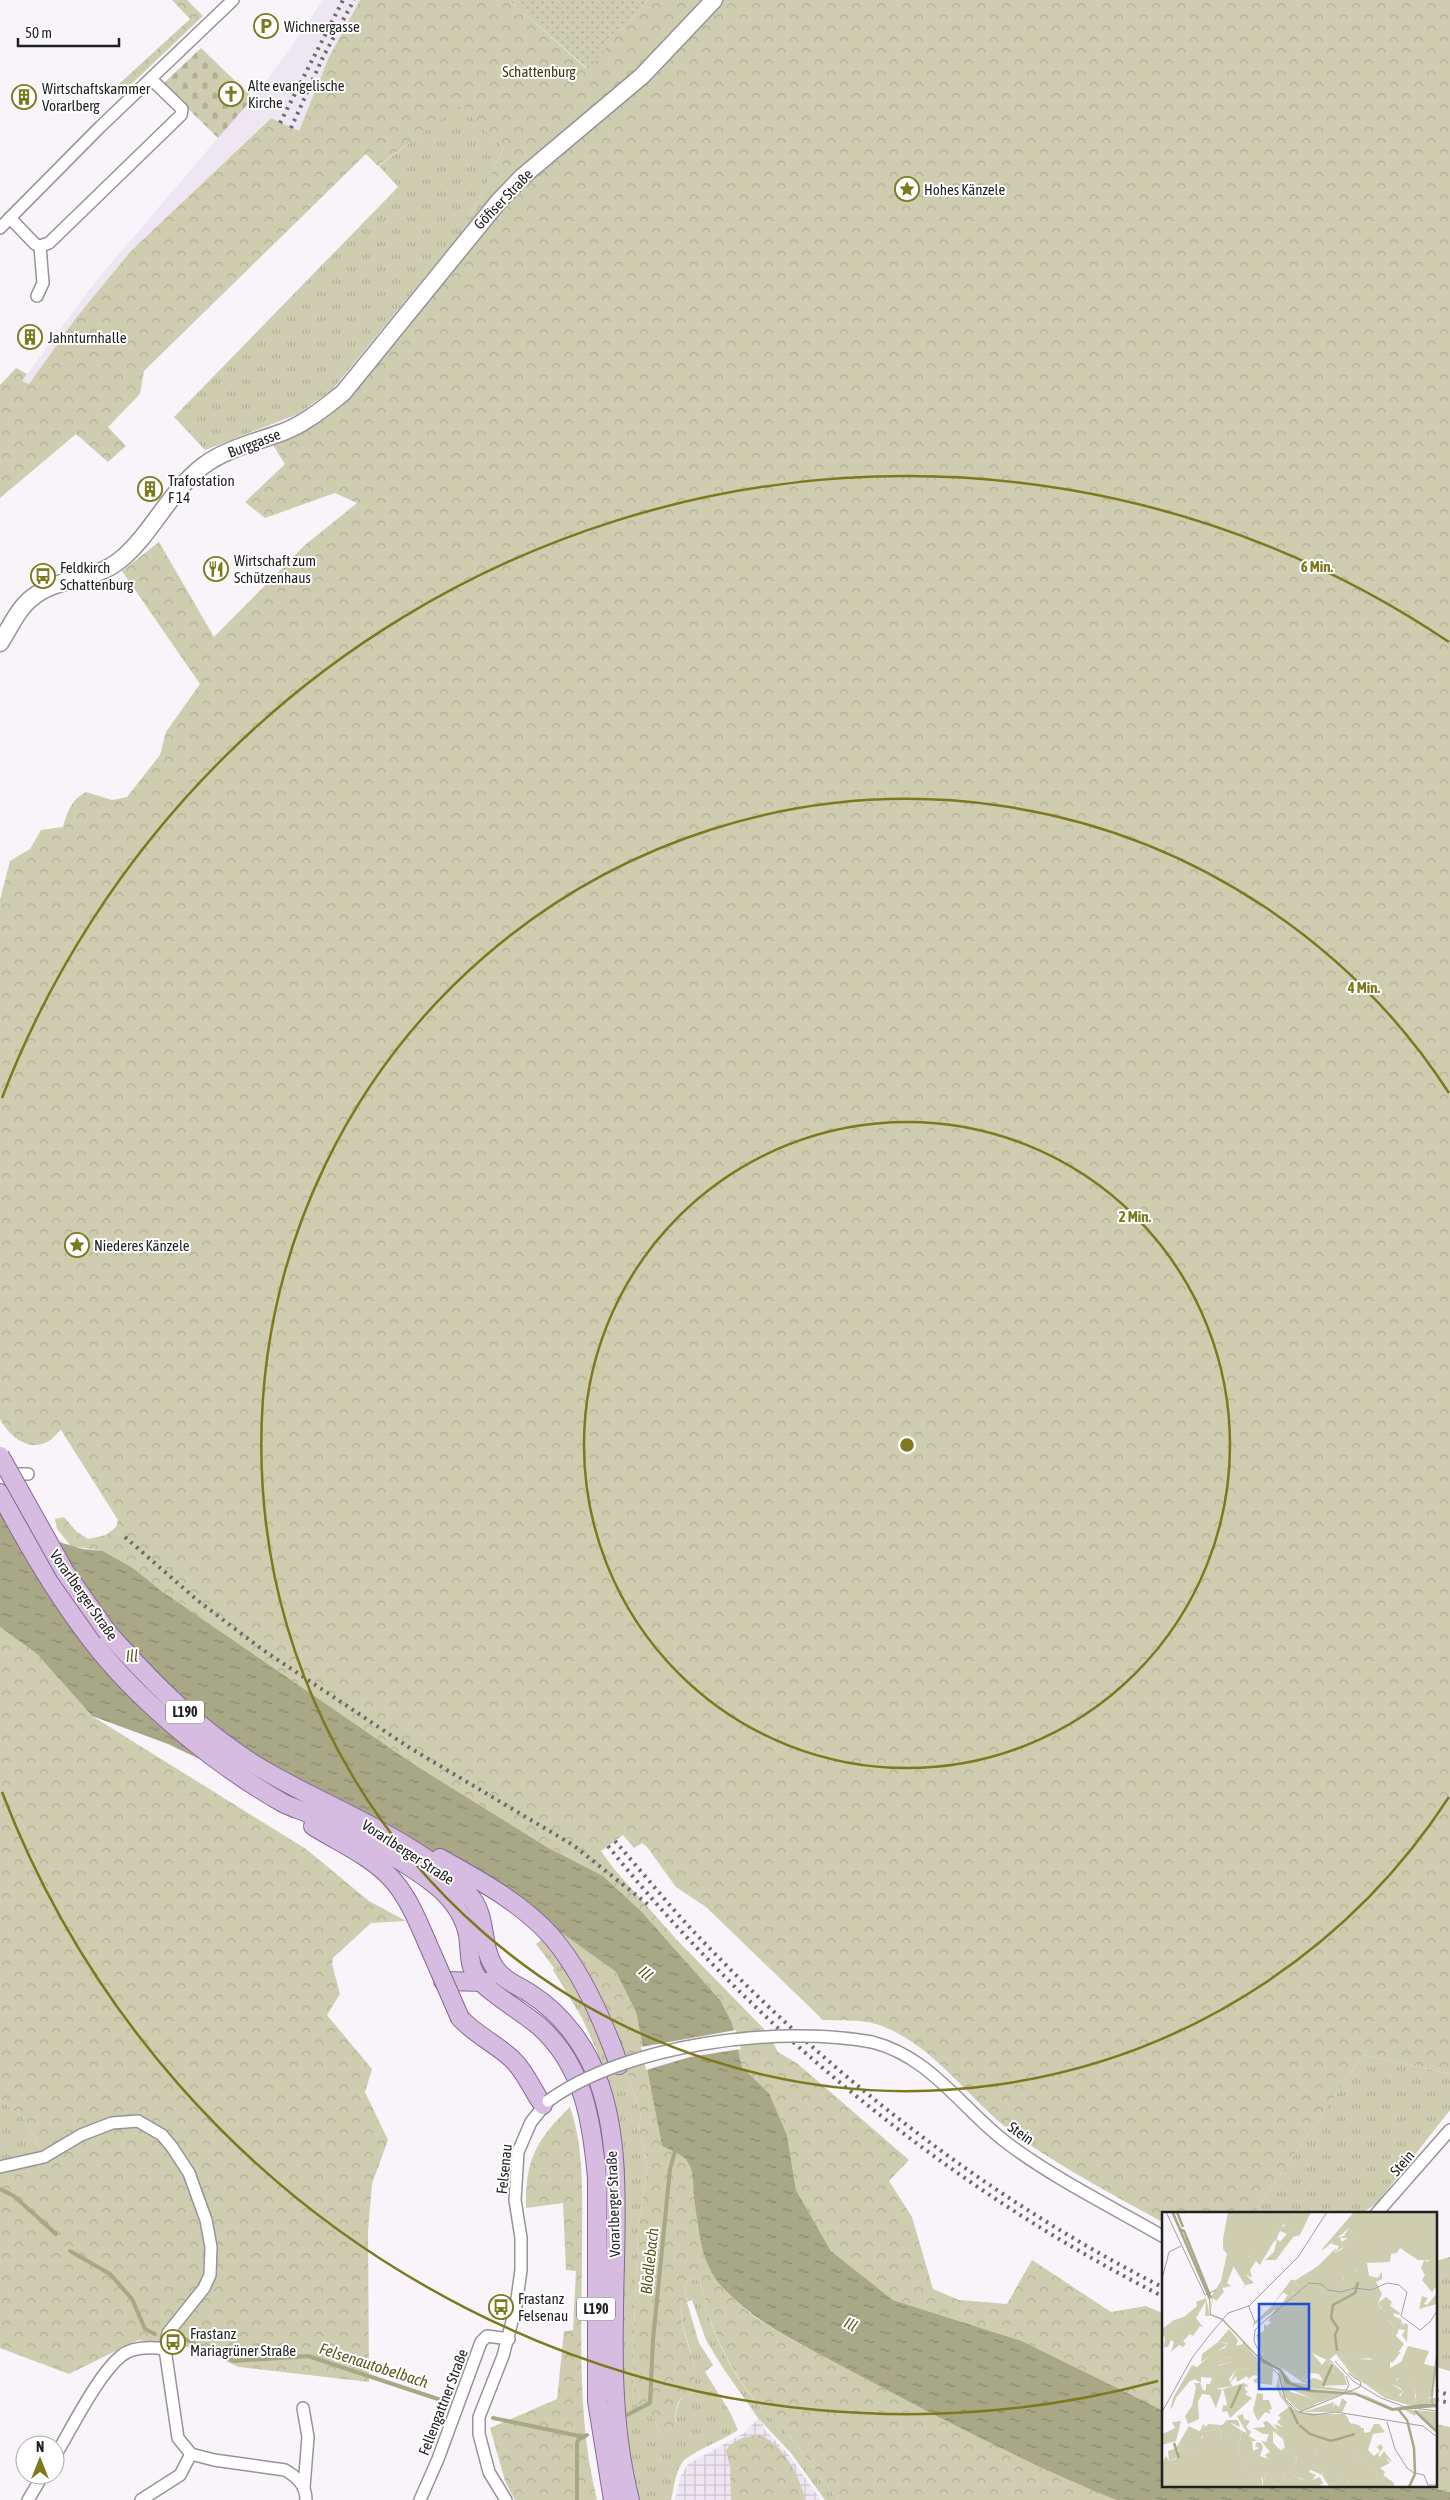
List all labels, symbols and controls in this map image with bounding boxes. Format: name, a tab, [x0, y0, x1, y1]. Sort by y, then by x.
parking icon: Wichnergasse	[253, 13, 279, 39]
scale bar	[18, 15, 119, 47]
place label: Wichnergasse	[284, 18, 360, 35]
text: 50 m	[25, 24, 52, 41]
park label: Schattenburg	[502, 63, 576, 80]
place label: Alte evangelische Kirche	[248, 77, 345, 111]
place label: Wirtschaftskammer Vorarlberg	[42, 80, 151, 114]
church icon: Alte evangelische Kirche	[218, 81, 244, 107]
building icon: Wirtschaftskammer Vorarlberg	[11, 84, 37, 110]
street label: Göfiser Straße	[470, 165, 536, 233]
place icon: Hohes Känzele	[894, 176, 920, 202]
place label: Hohes Känzele	[924, 181, 1005, 198]
building icon: Jahnturnhalle	[17, 324, 43, 350]
place label: Jahnturnhalle	[48, 329, 127, 346]
street label: Burggasse	[225, 425, 283, 461]
place label: Trafostation F 14	[168, 472, 235, 506]
building icon: Trafostation F 14	[137, 476, 163, 502]
place label: Wirtschaft zum Schützenhaus	[234, 552, 316, 586]
restaurant icon: Wirtschaft zum Schützenhaus	[203, 556, 229, 582]
text: 6 Min.	[1301, 558, 1334, 575]
place label: Feldkirch Schattenburg	[60, 559, 134, 593]
bus stop icon: Feldkirch Schattenburg	[30, 563, 56, 589]
text: 4 Min.	[1347, 979, 1381, 996]
text: 2 Min.	[1119, 1208, 1152, 1225]
place icon: Niederes Känzele	[64, 1232, 90, 1258]
place label: Niederes Känzele	[94, 1237, 190, 1254]
centre of rings	[898, 1436, 916, 1454]
street label: Vorarlberger Straße	[47, 1547, 122, 1644]
water label: Ill	[126, 1647, 138, 1665]
road number: L190	[166, 1700, 204, 1724]
street label: Vorarlberger Straße	[359, 1816, 457, 1888]
water label: Ill	[635, 1962, 657, 1984]
street label: Stein	[1005, 2118, 1037, 2148]
street label: Felsenau	[493, 2143, 515, 2195]
street label: Stein	[1386, 2147, 1418, 2179]
street label: Vorarlberger Straße	[603, 2150, 623, 2257]
inset map	[1162, 2212, 1438, 2488]
water label: Blödlebach	[637, 2227, 661, 2295]
place label: Frastanz Felsenau	[518, 2290, 568, 2324]
bus stop icon: Frastanz Felsenau	[488, 2294, 514, 2320]
road number: L190	[577, 2298, 615, 2320]
water label: Ill	[841, 2313, 861, 2335]
place label: Frastanz Mariagrüner Straße	[190, 2325, 296, 2359]
bus stop icon: Frastanz Mariagrüner Straße	[160, 2329, 186, 2355]
water label: Felsenautobelbach	[317, 2339, 431, 2391]
street label: Fellengattner Straße	[415, 2346, 471, 2457]
north arrow	[15, 2435, 65, 2485]
text: N	[36, 2439, 44, 2455]

